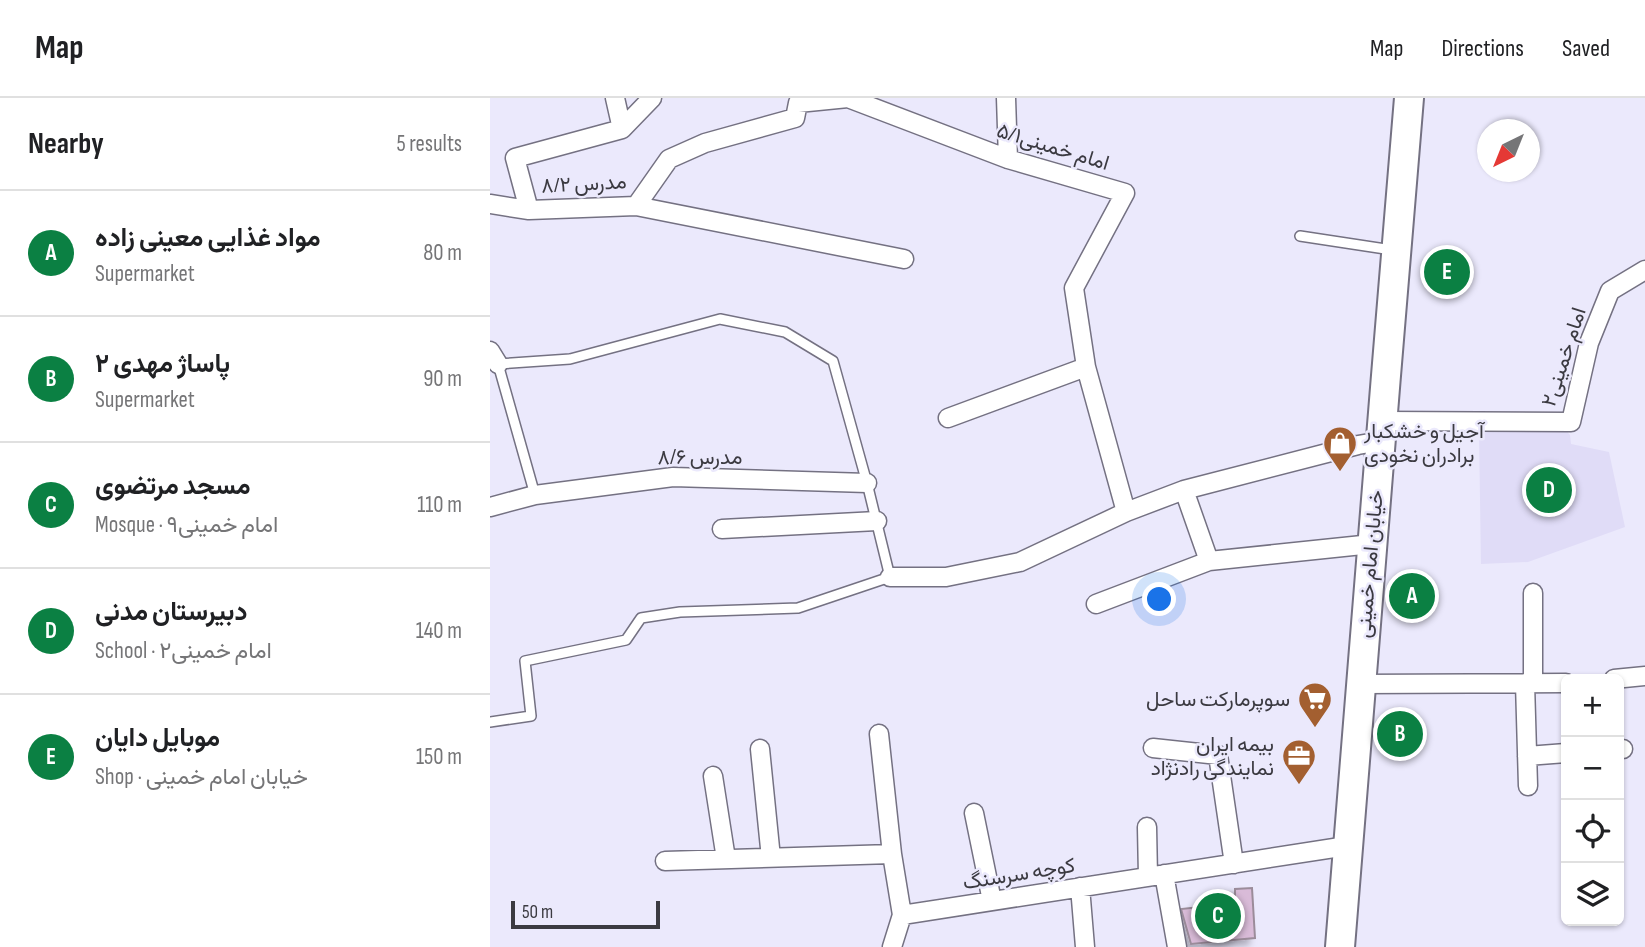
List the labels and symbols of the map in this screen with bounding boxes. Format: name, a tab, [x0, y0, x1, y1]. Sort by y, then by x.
street label: امام خمینی۵/۱	[993, 118, 1112, 177]
north arrow	[1477, 119, 1540, 182]
street label: مدرس ۸/۲	[541, 169, 627, 199]
pin: E	[1424, 246, 1470, 298]
street label: امام خمینی۲	[1536, 304, 1593, 410]
place label: آجیل و خشکبار برادران نخودی	[1363, 419, 1486, 468]
shop icon: آجیل و خشکبار برادران نخودی	[1321, 424, 1359, 473]
street label: مدرس ۸/۶	[658, 445, 742, 470]
pin: D	[1526, 464, 1572, 516]
street label: خیابان امام خمینی	[1351, 489, 1390, 639]
pin: A	[1389, 570, 1435, 622]
your location	[1142, 582, 1176, 616]
supermarket icon: سوپرمارکت ساحل	[1296, 680, 1334, 729]
place label: سوپرمارکت ساحل	[1146, 687, 1290, 713]
pin: B	[1377, 708, 1423, 760]
place label: بیمه ایران نمایندگی رادنژاد	[1151, 732, 1274, 781]
office icon: بیمه ایران نمایندگی رادنژاد	[1280, 737, 1318, 786]
street label: کوچه سرسنگ	[961, 853, 1077, 896]
pin: C	[1195, 890, 1241, 942]
scale bar	[511, 898, 660, 930]

